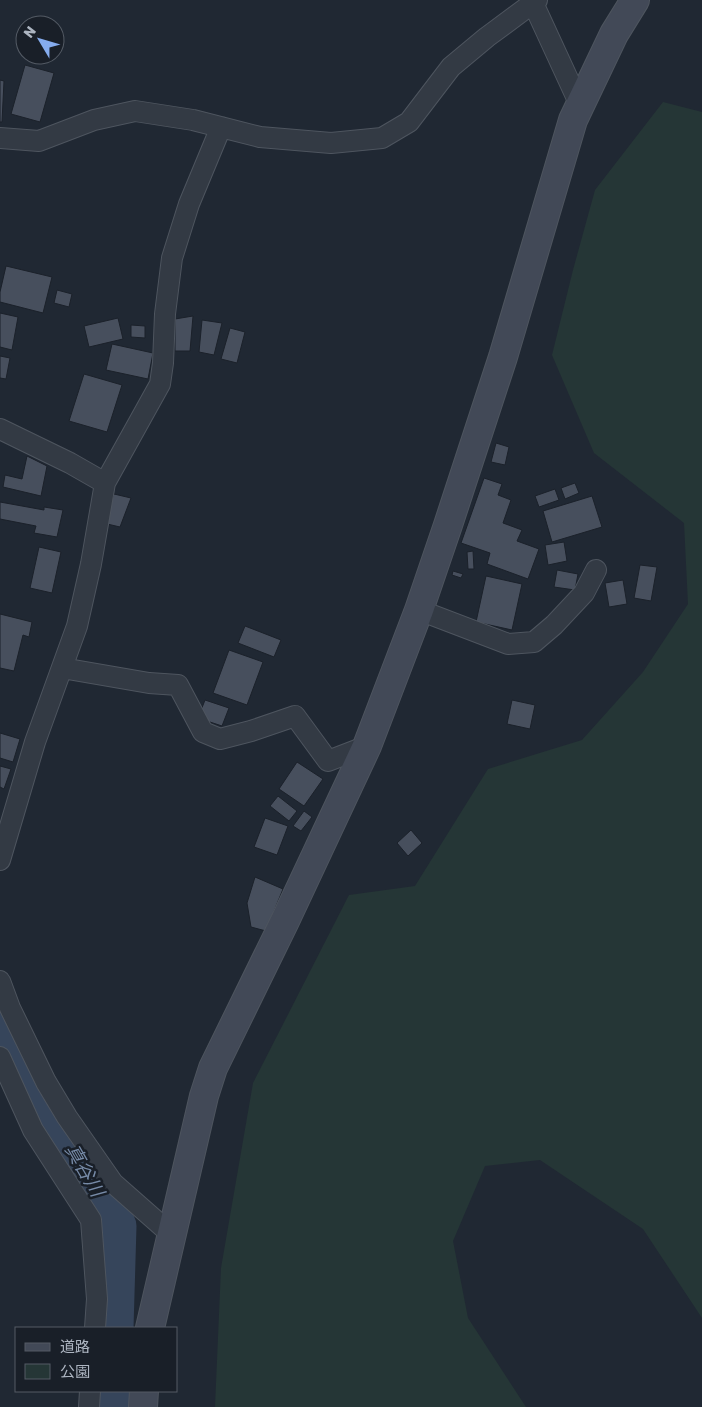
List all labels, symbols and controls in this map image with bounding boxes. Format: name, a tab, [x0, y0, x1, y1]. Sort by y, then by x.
north arrow	[15, 15, 65, 65]
text: N	[20, 23, 40, 42]
water label: 真谷川	[60, 1140, 110, 1202]
legend	[15, 1327, 178, 1392]
text: 道路	[60, 1338, 90, 1356]
text: 公園	[60, 1363, 90, 1381]

